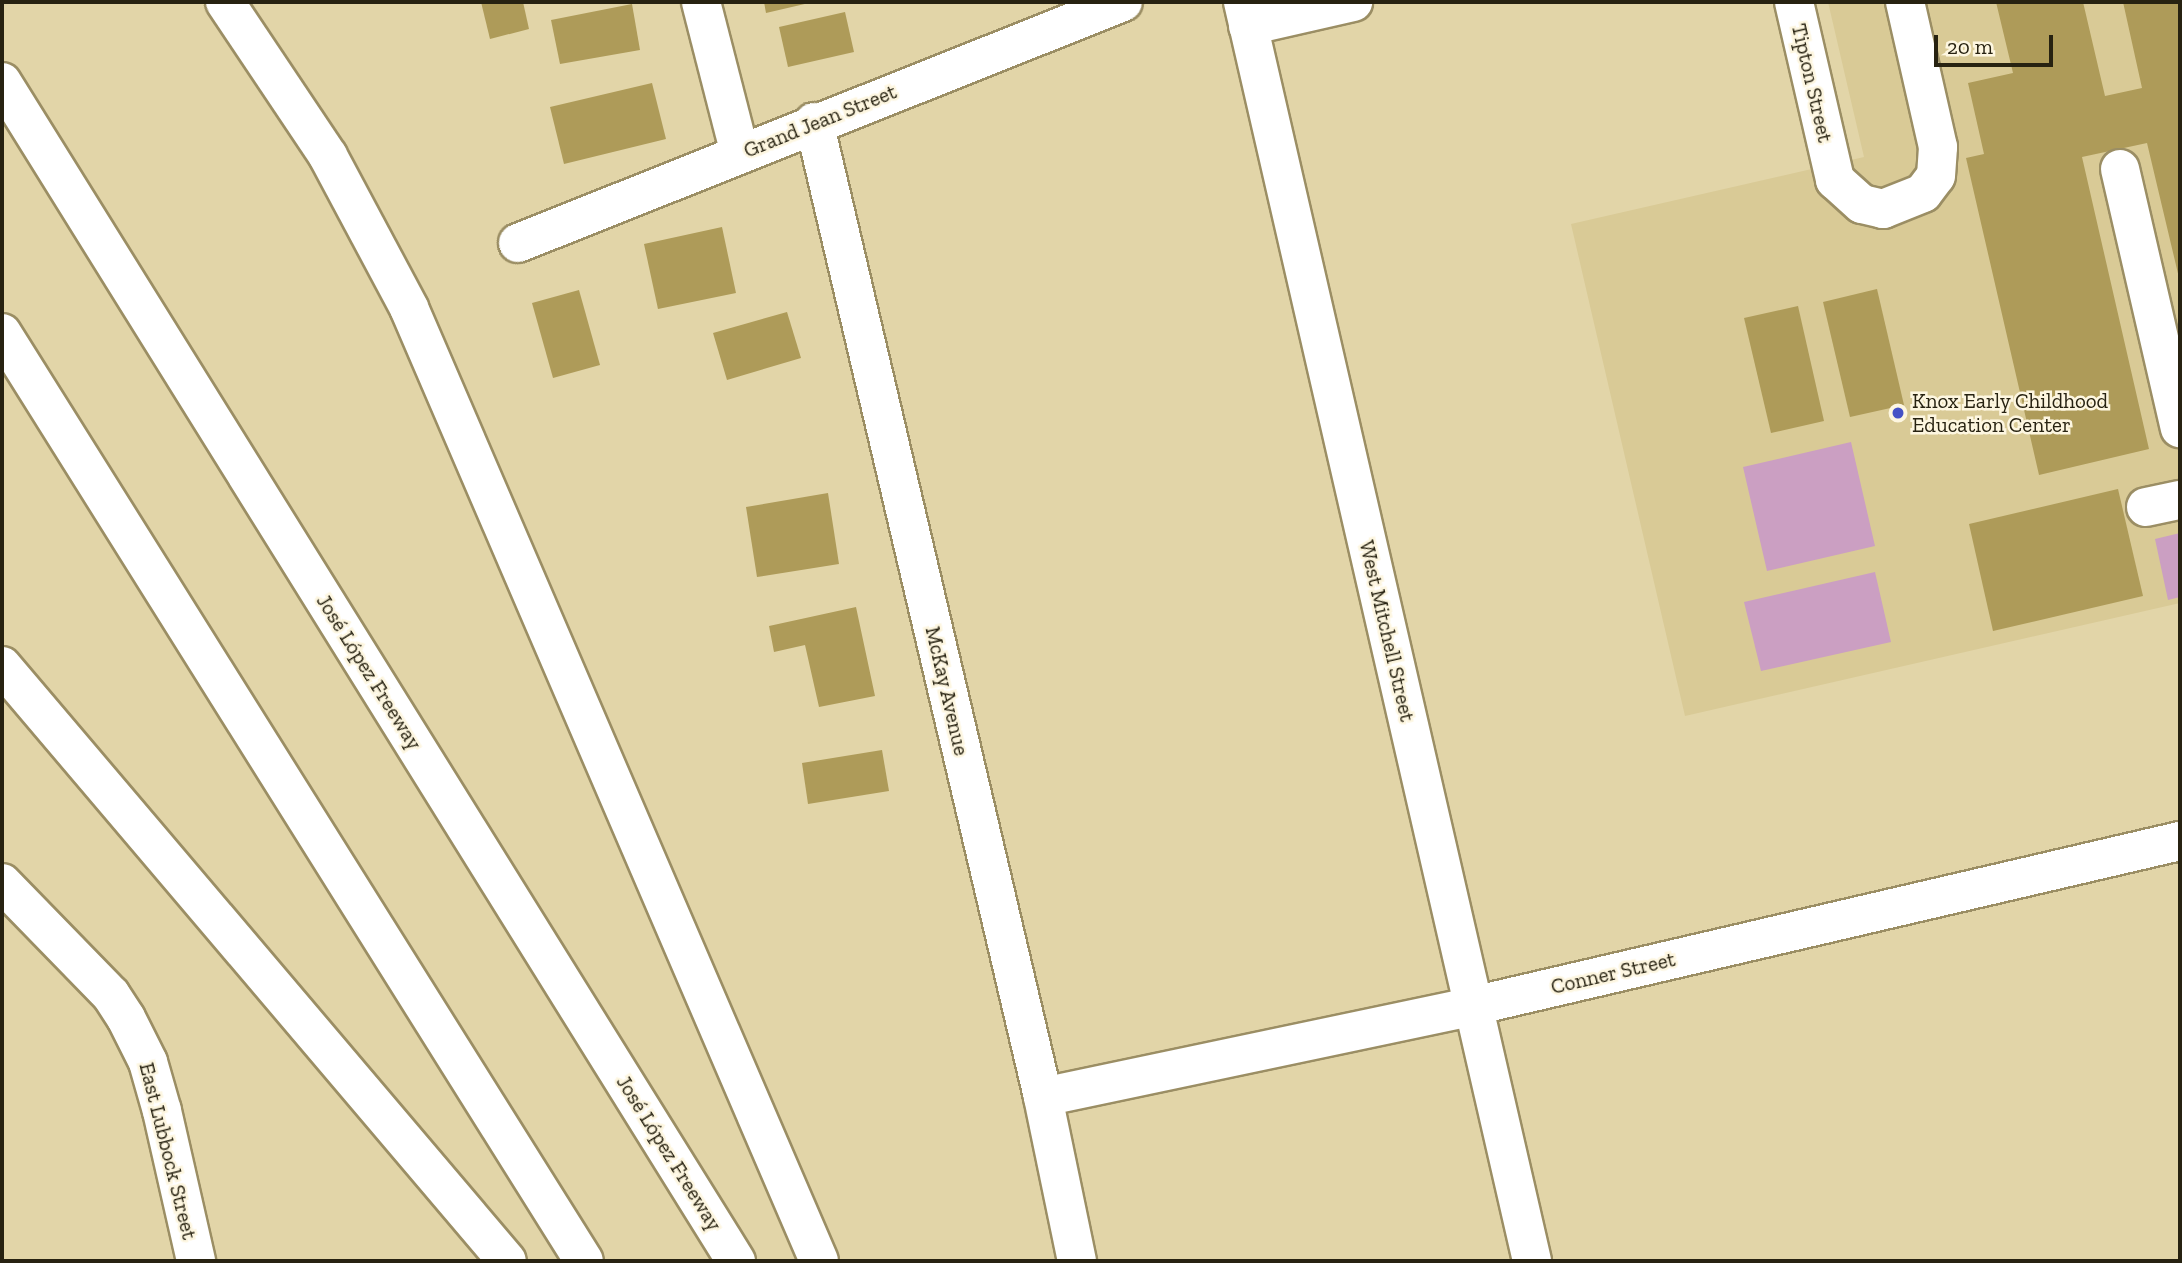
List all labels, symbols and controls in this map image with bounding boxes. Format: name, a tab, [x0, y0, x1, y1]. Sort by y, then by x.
street label: Tipton Street	[1786, 21, 1838, 145]
scale bar	[1937, 21, 2056, 65]
text: 20 m	[1947, 34, 1993, 59]
street label: Grand Jean Street	[740, 79, 900, 163]
place label: Knox Early Childhood Education Center	[1912, 388, 2109, 438]
marker: Knox Early Childhood Education Center	[1890, 405, 1906, 421]
street label: West Mitchell Street	[1354, 538, 1420, 724]
street label: José López Freeway	[311, 590, 427, 754]
street label: McKay Avenue	[920, 624, 974, 758]
street label: Conner Street	[1548, 946, 1678, 1000]
street label: East Lubbock Street	[134, 1060, 202, 1242]
street label: José López Freeway	[611, 1071, 727, 1235]

